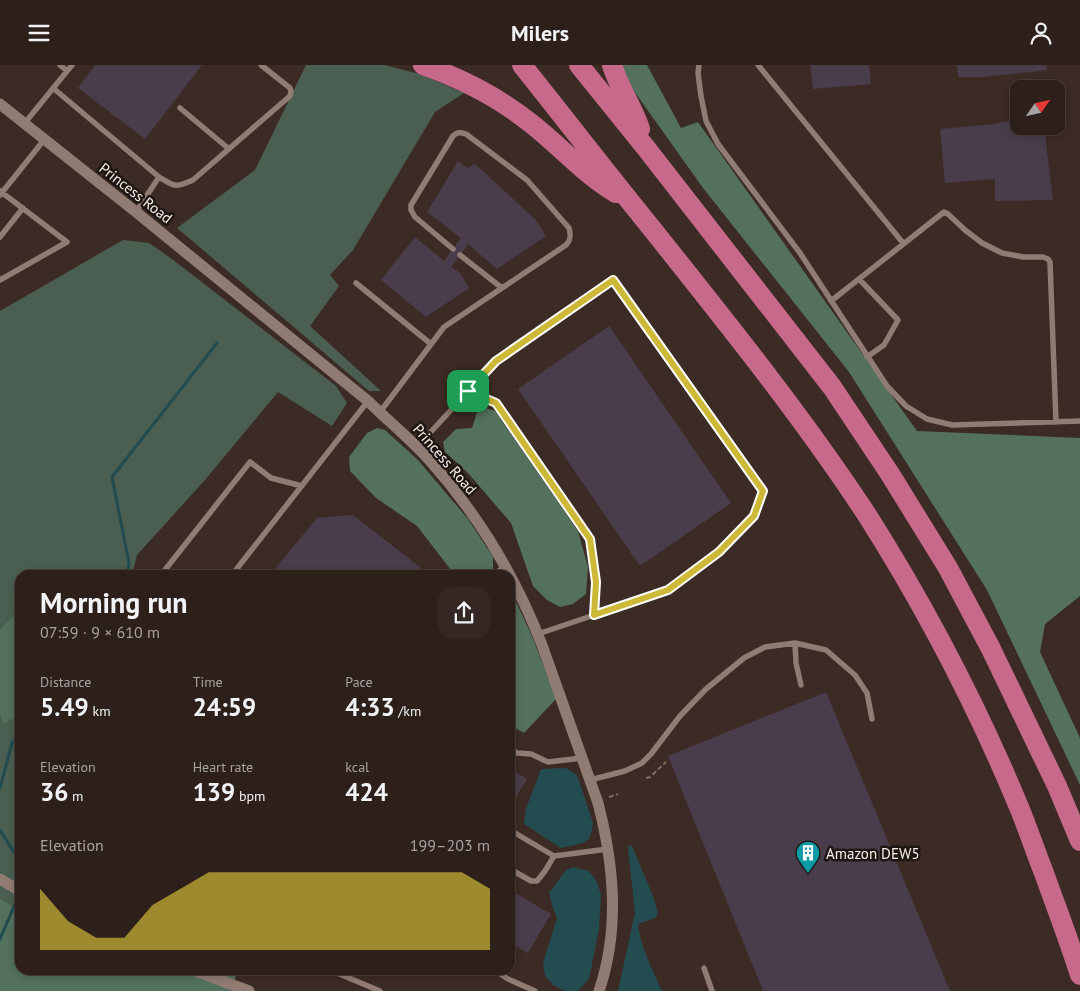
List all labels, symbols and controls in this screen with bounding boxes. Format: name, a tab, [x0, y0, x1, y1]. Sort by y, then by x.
icon: menu	[25, 19, 53, 47]
text: Milers	[511, 19, 569, 47]
icon: person	[1027, 19, 1055, 47]
north arrow	[1010, 80, 1065, 135]
map controls	[1010, 80, 1065, 135]
street label: Princess Road	[96, 159, 176, 227]
pin	[447, 370, 489, 412]
icon: arrive	[454, 377, 482, 405]
street label: Princess Road	[409, 420, 481, 498]
text: Morning run	[40, 584, 188, 621]
button: share	[438, 587, 490, 639]
text: 07:59 · 9 × 610 m	[40, 622, 160, 642]
text: Distance	[40, 673, 91, 691]
text: Time	[193, 673, 223, 691]
text: Pace	[345, 673, 373, 691]
text: 5.49	[40, 691, 89, 723]
text: 24:59	[193, 691, 256, 723]
text: 4:33	[345, 691, 395, 723]
text: km	[89, 702, 111, 720]
text: /km	[395, 702, 421, 720]
text: Elevation	[40, 758, 96, 776]
text: Heart rate	[193, 758, 253, 776]
text: kcal	[345, 758, 369, 776]
text: 36	[40, 776, 68, 808]
text: 139	[193, 776, 235, 808]
text: 424	[345, 776, 388, 808]
text: m	[68, 787, 83, 805]
text: bpm	[235, 787, 265, 805]
text: Elevation	[40, 835, 104, 855]
text: 199–203 m	[410, 835, 490, 855]
building icon: Amazon DEW5	[795, 840, 821, 874]
place label: Amazon DEW5	[826, 844, 920, 863]

